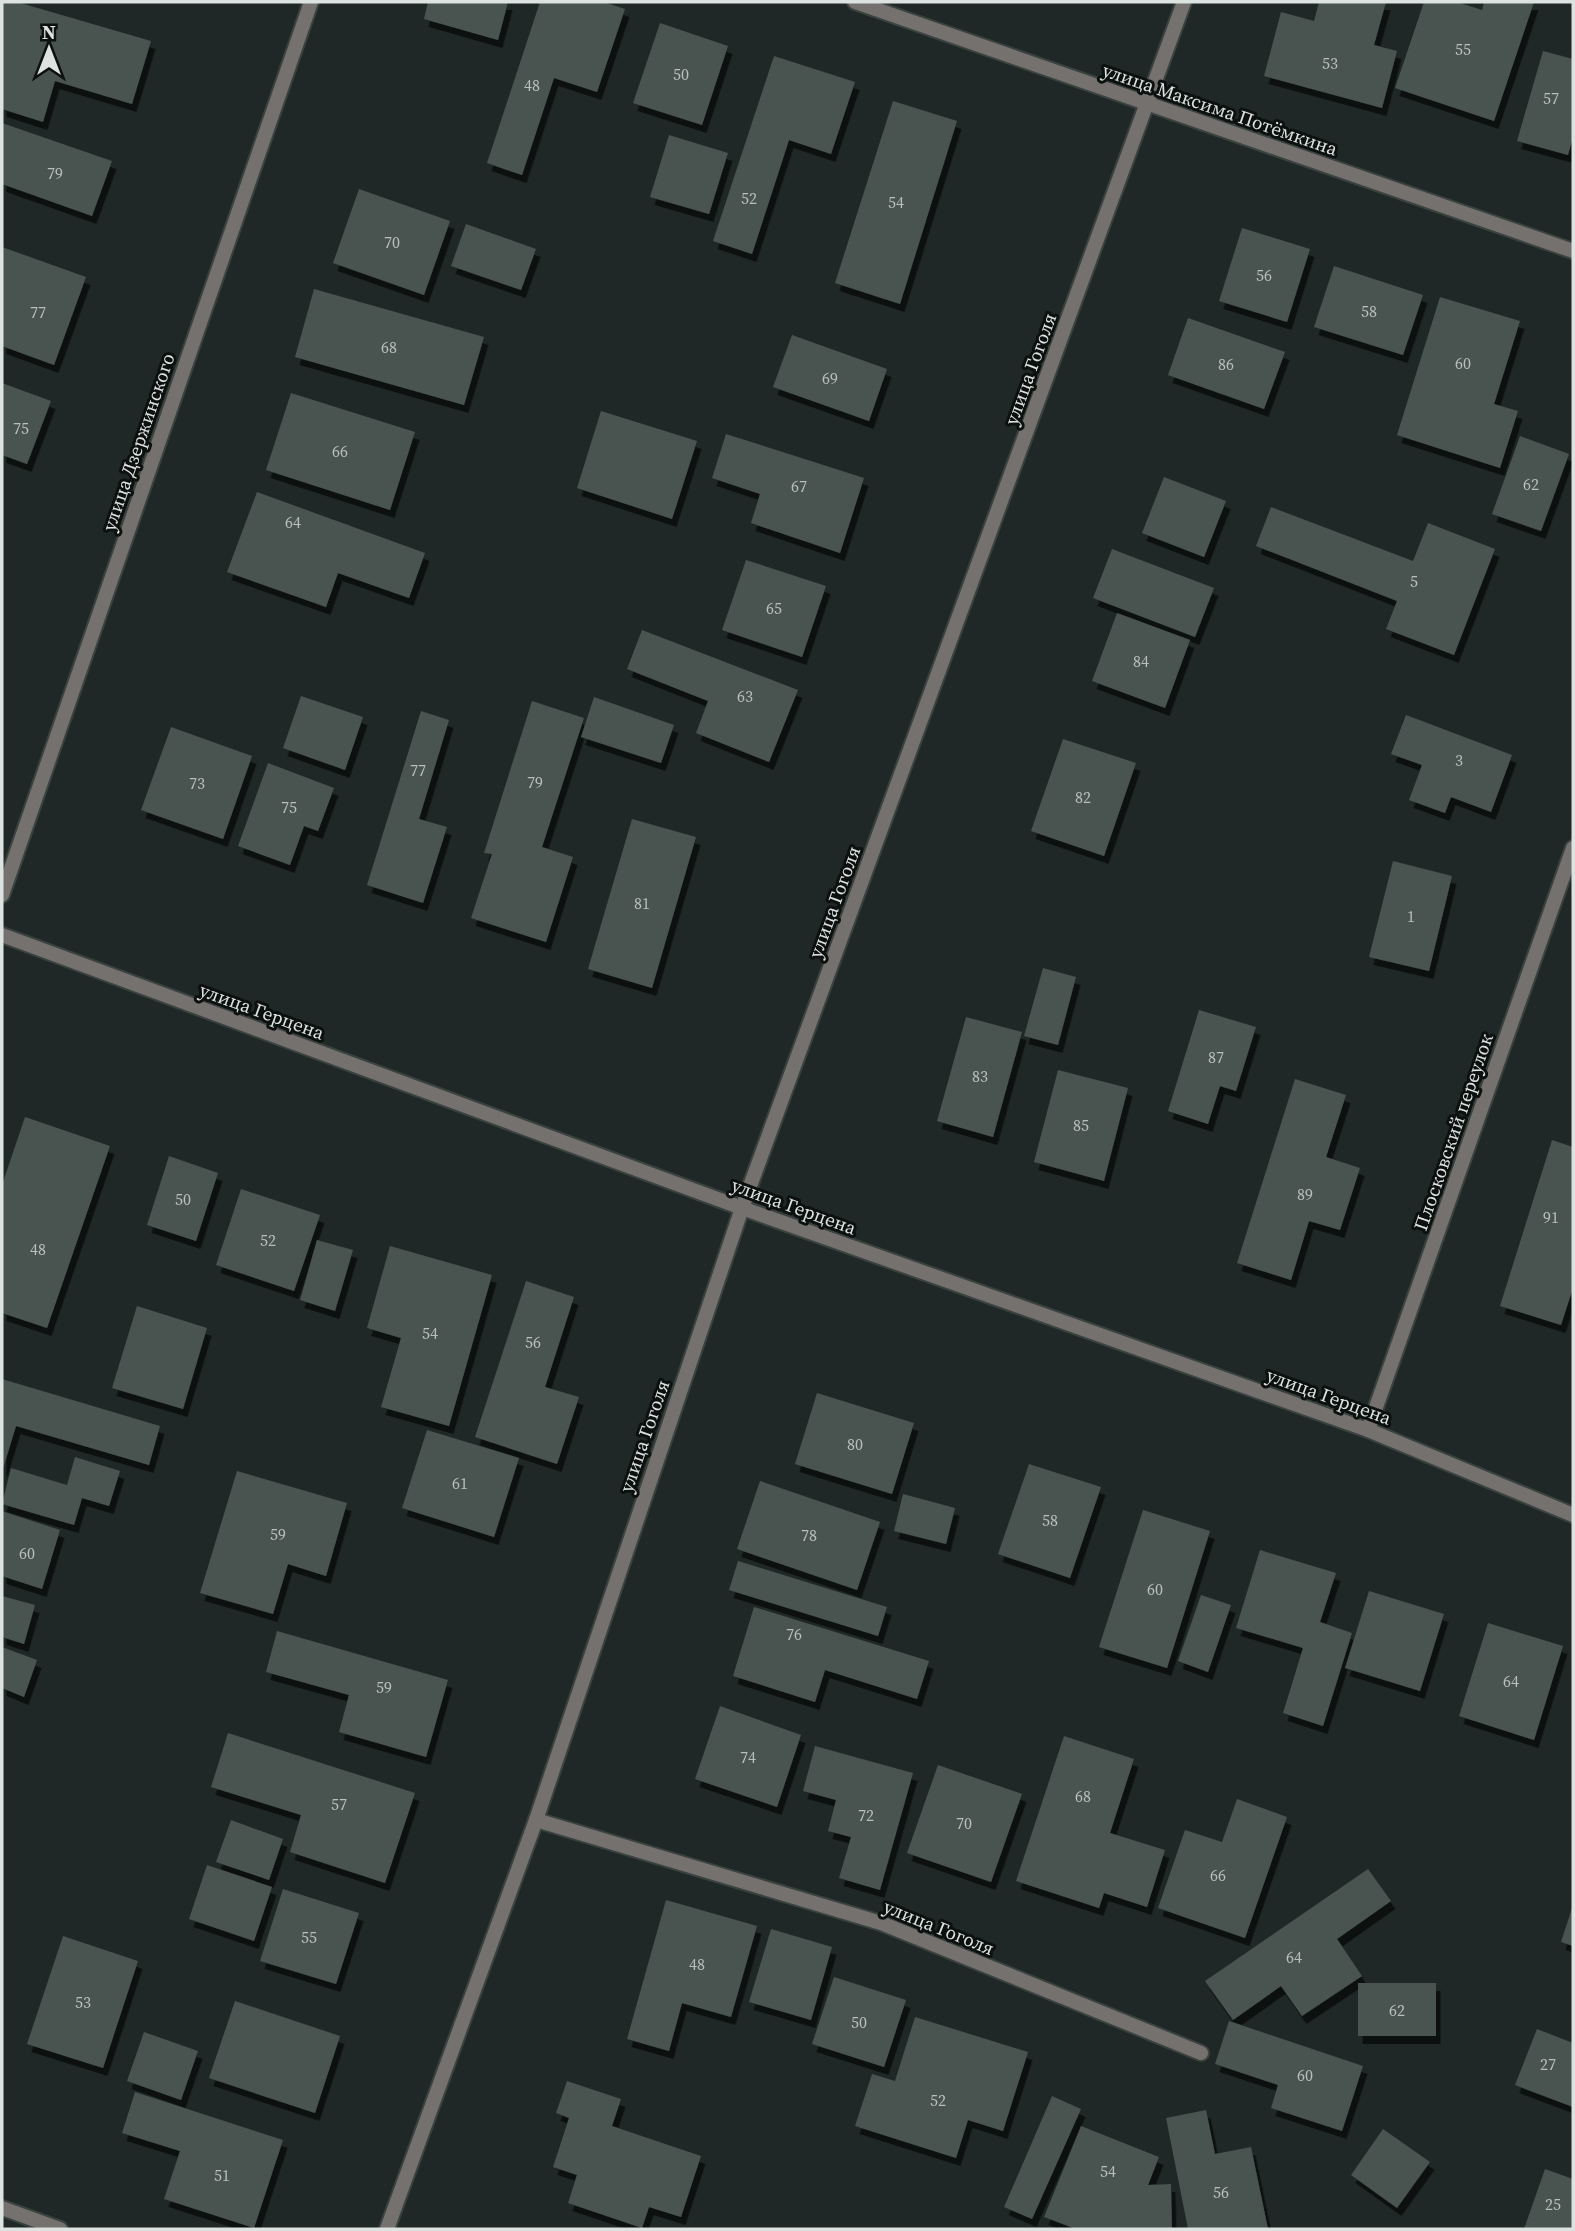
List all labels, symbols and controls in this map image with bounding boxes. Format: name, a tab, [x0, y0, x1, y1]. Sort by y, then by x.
north arrow	[14, 14, 84, 84]
text: N	[42, 19, 56, 45]
house number: 55	[1455, 38, 1471, 60]
house number: 53	[1322, 52, 1338, 74]
street label: улица Максима Потёмкина	[1099, 56, 1341, 162]
house number: 50	[673, 63, 689, 85]
house number: 48	[524, 74, 540, 96]
house number: 57	[1543, 87, 1559, 109]
house number: 79	[47, 162, 63, 184]
house number: 52	[741, 187, 757, 209]
house number: 54	[888, 191, 904, 213]
house number: 70	[384, 231, 400, 253]
house number: 56	[1256, 264, 1272, 286]
house number: 58	[1361, 300, 1377, 322]
house number: 77	[30, 301, 46, 323]
street label: улица Гоголя	[998, 309, 1062, 429]
house number: 68	[381, 336, 397, 358]
street label: улица Дзержинского	[95, 350, 181, 534]
house number: 60	[1455, 352, 1471, 374]
house number: 86	[1218, 353, 1234, 375]
house number: 69	[822, 367, 838, 389]
house number: 75	[13, 417, 29, 439]
house number: 66	[332, 440, 348, 462]
house number: 62	[1523, 473, 1539, 495]
house number: 67	[791, 475, 807, 497]
house number: 64	[285, 511, 301, 533]
house number: 5	[1410, 570, 1418, 592]
house number: 65	[766, 597, 782, 619]
house number: 84	[1133, 650, 1149, 672]
house number: 63	[737, 685, 753, 707]
house number: 3	[1455, 749, 1463, 771]
house number: 77	[410, 759, 426, 781]
house number: 79	[527, 771, 543, 793]
house number: 73	[189, 772, 205, 794]
house number: 82	[1075, 786, 1091, 808]
house number: 75	[281, 796, 297, 818]
street label: улица Гоголя	[802, 842, 866, 962]
house number: 81	[634, 892, 650, 914]
house number: 1	[1407, 905, 1415, 927]
street label: улица Герцена	[196, 976, 328, 1046]
street label: Плосковский переулок	[1407, 1030, 1499, 1234]
house number: 87	[1208, 1046, 1224, 1068]
house number: 83	[972, 1065, 988, 1087]
house number: 85	[1073, 1114, 1089, 1136]
street label: улица Герцена	[728, 1171, 860, 1241]
house number: 89	[1297, 1183, 1313, 1205]
house number: 50	[175, 1188, 191, 1210]
house number: 91	[1543, 1206, 1559, 1228]
house number: 52	[260, 1229, 276, 1251]
house number: 48	[30, 1238, 46, 1260]
house number: 54	[422, 1322, 438, 1344]
house number: 56	[525, 1331, 541, 1353]
street label: улица Герцена	[1263, 1361, 1395, 1431]
street label: улица Гоголя	[613, 1376, 675, 1496]
house number: 80	[847, 1433, 863, 1455]
house number: 61	[452, 1472, 468, 1494]
house number: 58	[1042, 1509, 1058, 1531]
house number: 59	[270, 1523, 286, 1545]
house number: 78	[801, 1524, 817, 1546]
house number: 60	[19, 1542, 35, 1564]
house number: 60	[1147, 1578, 1163, 1600]
house number: 76	[786, 1623, 802, 1645]
house number: 64	[1503, 1670, 1519, 1692]
house number: 59	[376, 1676, 392, 1698]
house number: 74	[740, 1746, 756, 1768]
house number: 68	[1075, 1785, 1091, 1807]
house number: 57	[331, 1793, 347, 1815]
house number: 72	[858, 1804, 874, 1826]
house number: 70	[956, 1812, 972, 1834]
house number: 66	[1210, 1864, 1226, 1886]
street label: улица Гоголя	[880, 1893, 998, 1961]
house number: 55	[301, 1926, 317, 1948]
house number: 64	[1286, 1946, 1302, 1968]
house number: 48	[689, 1953, 705, 1975]
house number: 53	[75, 1991, 91, 2013]
house number: 62	[1389, 1999, 1405, 2021]
house number: 50	[851, 2011, 867, 2033]
house number: 27	[1540, 2053, 1556, 2075]
house number: 60	[1297, 2064, 1313, 2086]
house number: 52	[930, 2089, 946, 2111]
house number: 54	[1100, 2160, 1116, 2182]
house number: 51	[214, 2164, 230, 2186]
house number: 56	[1213, 2181, 1229, 2203]
house number: 25	[1545, 2193, 1561, 2215]

